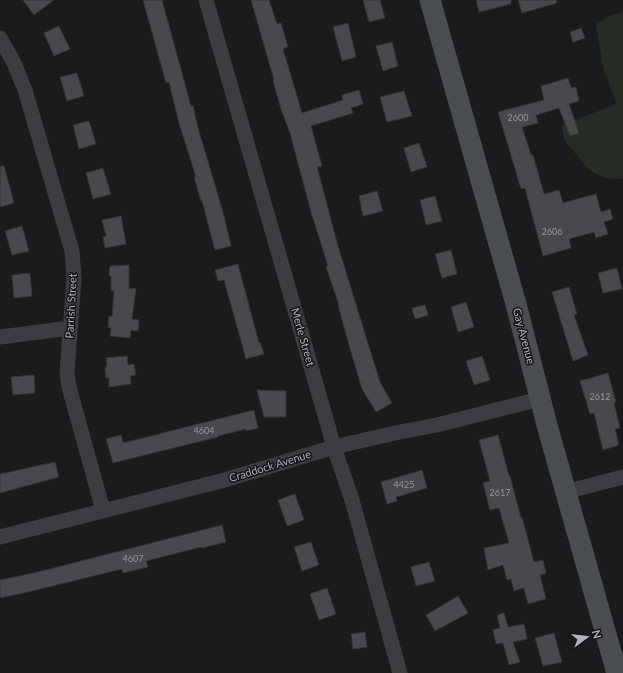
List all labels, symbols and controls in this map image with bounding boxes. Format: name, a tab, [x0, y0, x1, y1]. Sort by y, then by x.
house number: 2600	[508, 112, 528, 123]
house number: 2606	[542, 226, 562, 237]
street label: Parrish Street	[62, 273, 79, 339]
street label: Merle Street	[289, 306, 318, 368]
street label: Gay Avenue	[511, 306, 538, 366]
house number: 2612	[590, 391, 610, 402]
house number: 4604	[194, 425, 214, 436]
street label: Craddock Avenue	[227, 447, 313, 484]
house number: 4425	[394, 479, 414, 490]
house number: 2617	[490, 487, 510, 498]
house number: 4607	[123, 553, 143, 564]
north arrow	[567, 617, 607, 657]
text: N	[590, 629, 605, 640]

